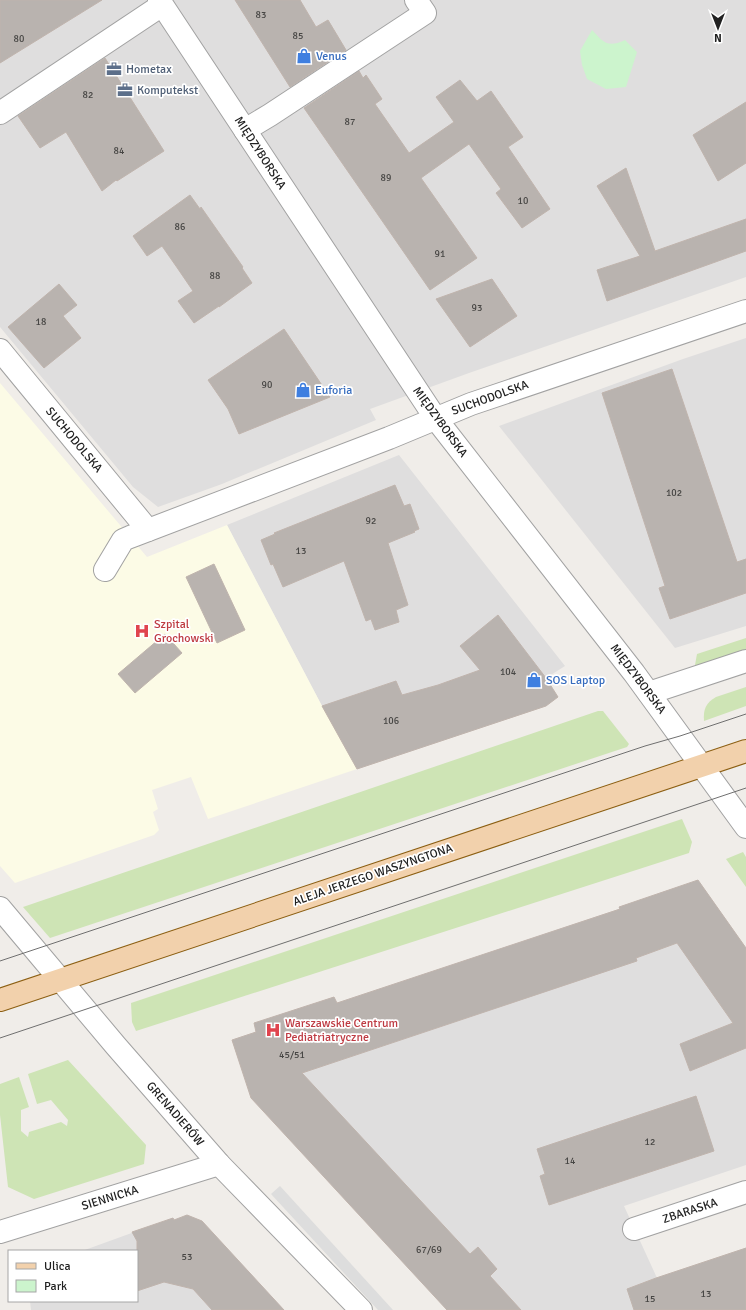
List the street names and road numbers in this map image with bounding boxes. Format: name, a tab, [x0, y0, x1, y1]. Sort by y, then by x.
street label: MIĘDZYBORSKA	[231, 114, 289, 193]
street label: SUCHODOLSKA	[449, 377, 531, 419]
street label: MIĘDZYBORSKA	[409, 384, 471, 461]
street label: SUCHODOLSKA	[42, 404, 106, 476]
street label: MIĘDZYBORSKA	[607, 641, 670, 718]
street label: ALEJA JERZEGO WASZYNGTONA	[291, 840, 455, 909]
street label: GRENADIERÓW	[143, 1079, 207, 1149]
street label: SIENNICKA	[80, 1182, 141, 1214]
street label: ZBARASKA	[661, 1195, 720, 1227]

